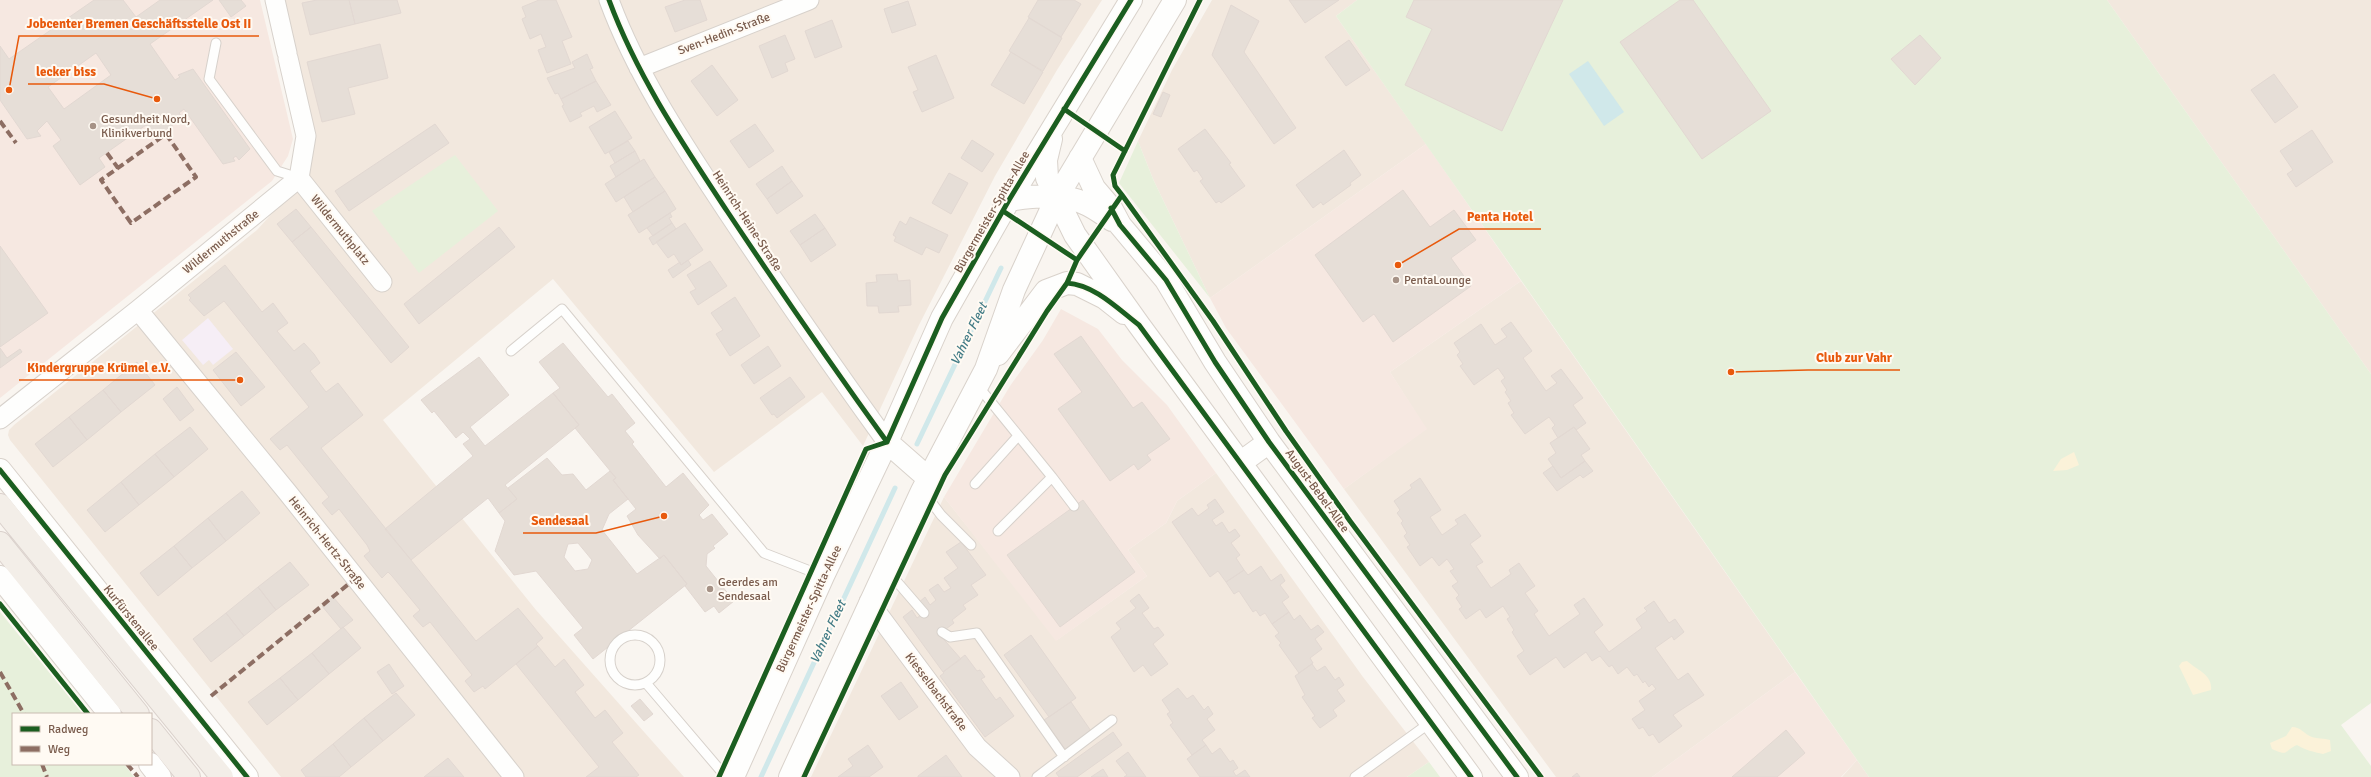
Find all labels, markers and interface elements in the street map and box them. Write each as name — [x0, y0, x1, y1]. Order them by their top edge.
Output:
street label: Sven-Hedin-Straße — [676, 9, 772, 59]
callout: Jobcenter Bremen Geschäftsstelle Ost II — [19, 11, 259, 36]
text: Jobcenter Bremen Geschäftsstelle Ost II — [27, 16, 251, 32]
callout: lecker biss — [28, 59, 104, 84]
text: lecker biss — [36, 64, 96, 80]
place label: Gesundheit Nord, Klinikverbund — [101, 112, 190, 141]
marker: Gesundheit Nord, Klinikverbund — [88, 121, 98, 131]
street label: Bürgermeister-Spitta-Allee — [951, 148, 1033, 276]
street label: Heinrich-Heine-Straße — [709, 168, 785, 274]
street label: Wildermuthplatz — [307, 192, 373, 268]
callout: Penta Hotel — [1459, 204, 1541, 229]
street label: Wildermuthstraße — [180, 207, 262, 277]
text: Penta Hotel — [1467, 209, 1533, 225]
place label: PentaLounge — [1404, 273, 1471, 288]
marker: PentaLounge — [1391, 275, 1401, 285]
water label: Vahrer Fleet — [947, 299, 992, 368]
callout: Club zur Vahr — [1808, 345, 1900, 370]
text: Club zur Vahr — [1816, 350, 1893, 366]
callout: Kindergruppe Krümel e.V. — [19, 355, 179, 380]
text: Kindergruppe Krümel e.V. — [27, 360, 171, 376]
street label: August-Bebel-Allee — [1282, 446, 1352, 536]
street label: Heinrich-Hertz-Straße — [285, 493, 369, 593]
callout: Sendesaal — [523, 508, 596, 533]
text: Sendesaal — [531, 513, 589, 529]
street label: Bürgermeister-Spitta-Allee — [773, 543, 845, 675]
place label: Geerdes am Sendesaal — [718, 575, 778, 604]
street label: Kurfürstenallee — [100, 582, 162, 654]
marker: Geerdes am Sendesaal — [705, 584, 715, 594]
water label: Vahrer Fleet — [807, 597, 850, 666]
street label: Kiesselbachstraße — [902, 650, 970, 734]
legend — [12, 713, 152, 765]
text: Radweg — [48, 722, 88, 737]
text: Weg — [48, 742, 70, 757]

